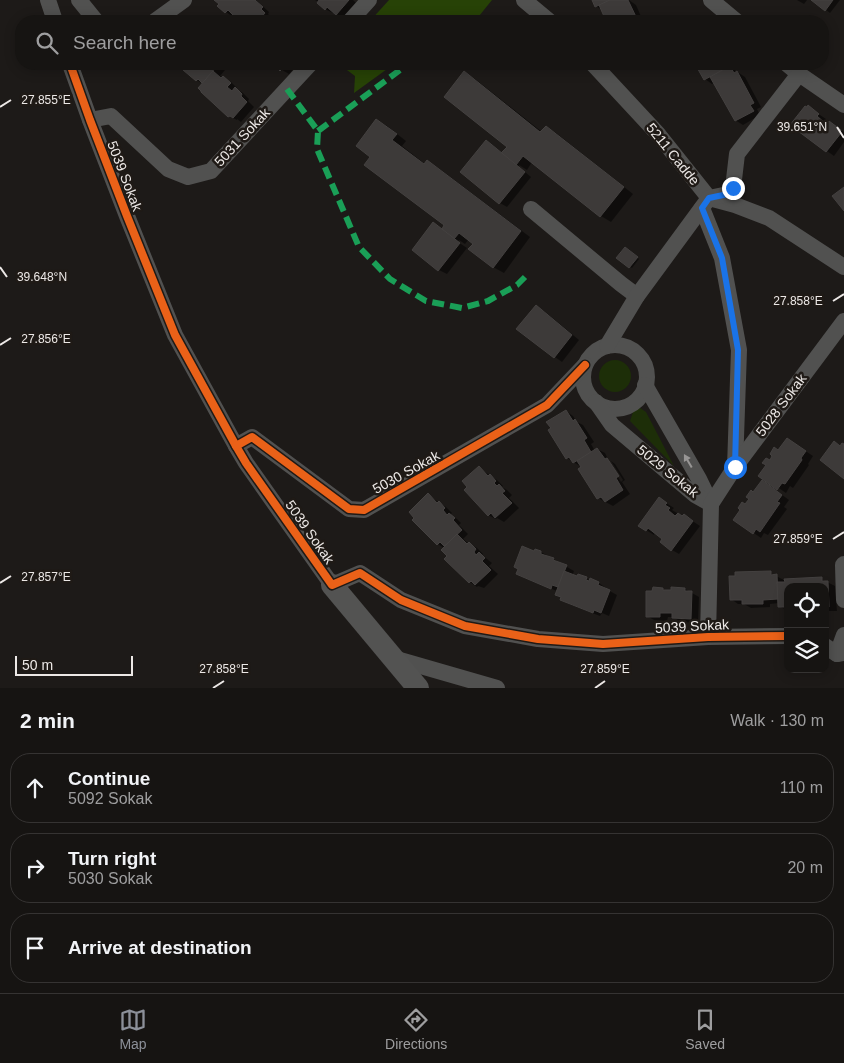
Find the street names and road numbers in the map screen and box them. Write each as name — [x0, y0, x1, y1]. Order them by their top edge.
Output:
street label: 5031 Sokak — [211, 104, 274, 169]
street label: 5211 Cadde — [643, 120, 703, 188]
street label: 5039 Sokak — [104, 139, 146, 214]
street label: 5028 Sokak — [752, 370, 810, 439]
street label: 5029 Sokak — [634, 442, 703, 501]
street label: 5030 Sokak — [370, 447, 443, 497]
street label: 5039 Sokak — [282, 497, 338, 568]
street label: 5039 Sokak — [655, 616, 730, 636]

